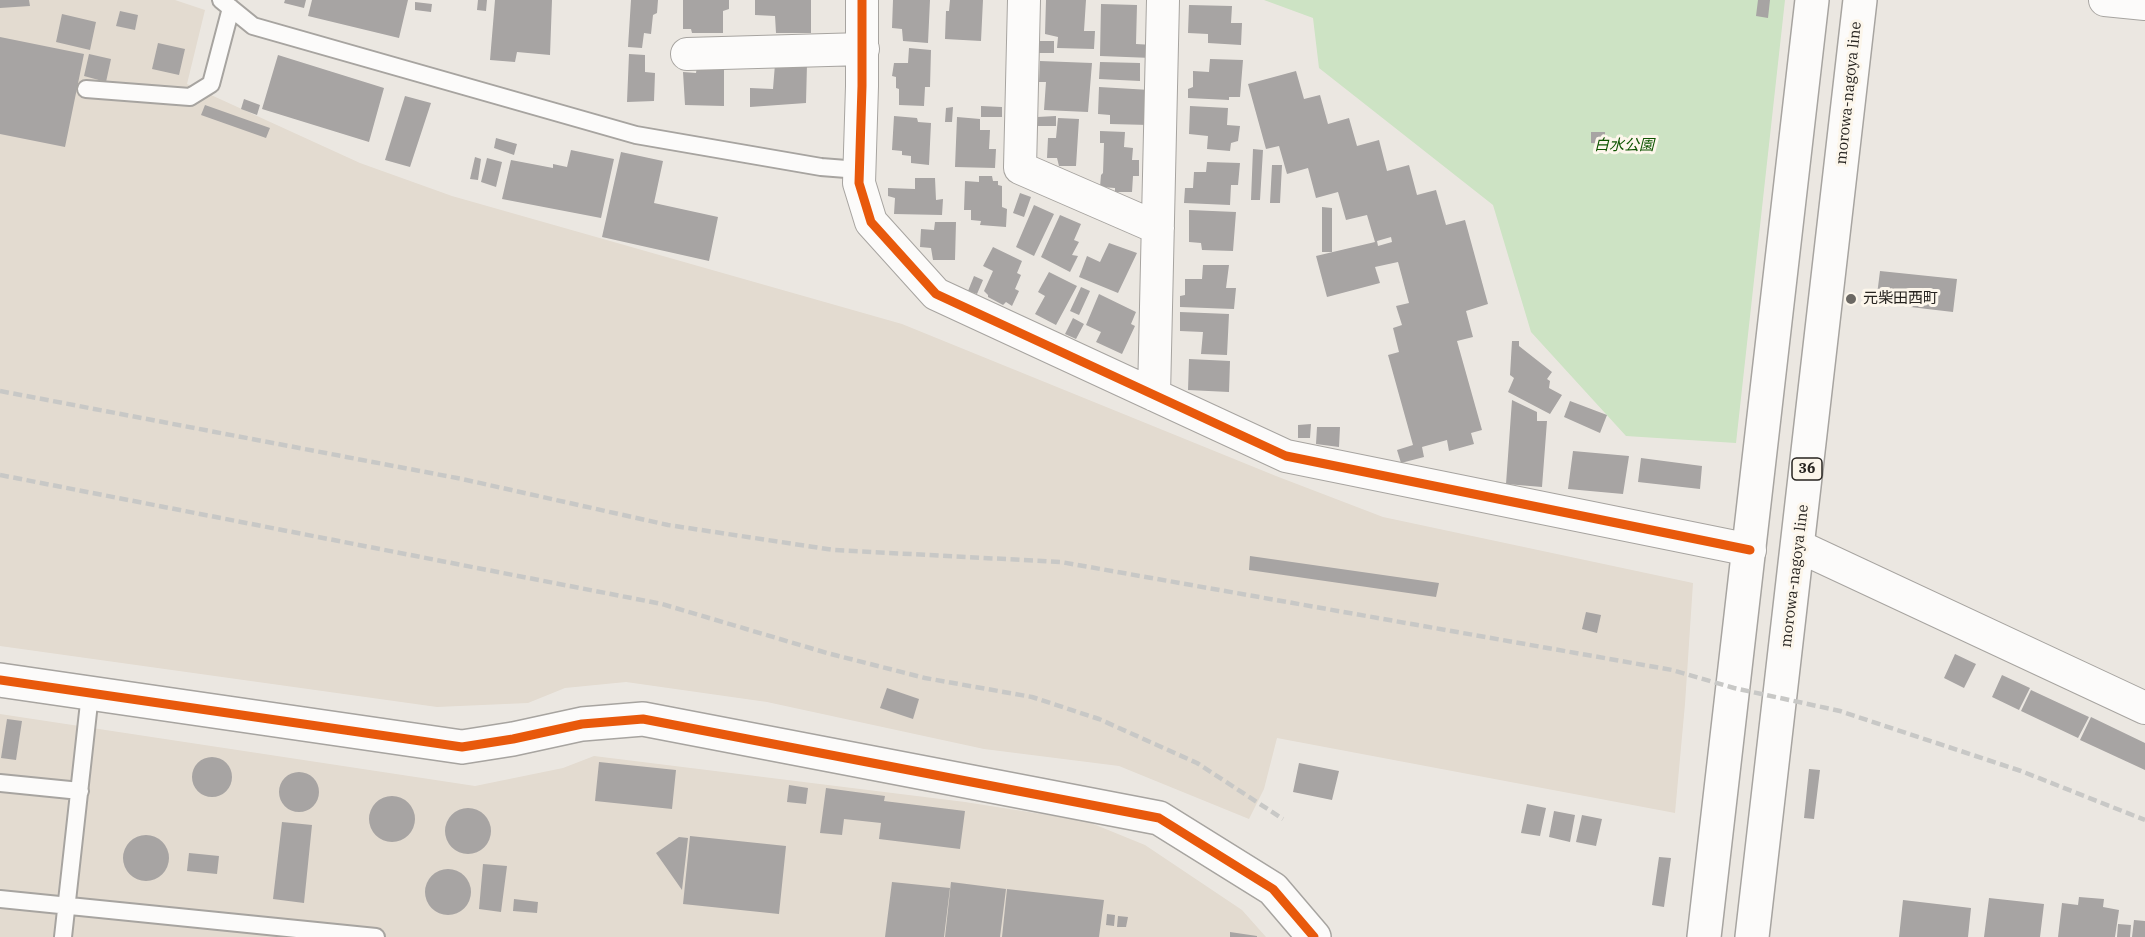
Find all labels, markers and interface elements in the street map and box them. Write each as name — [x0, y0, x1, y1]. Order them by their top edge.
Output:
street label: morowa-nagoya line — [1833, 21, 1865, 165]
park label: 白水公園 — [1594, 137, 1654, 155]
place label: 元柴田西町 — [1863, 290, 1938, 308]
marker: 元柴田西町 — [1844, 292, 1858, 306]
road number: 36 — [1792, 458, 1822, 480]
street label: morowa-nagoya line — [1777, 504, 1813, 648]

